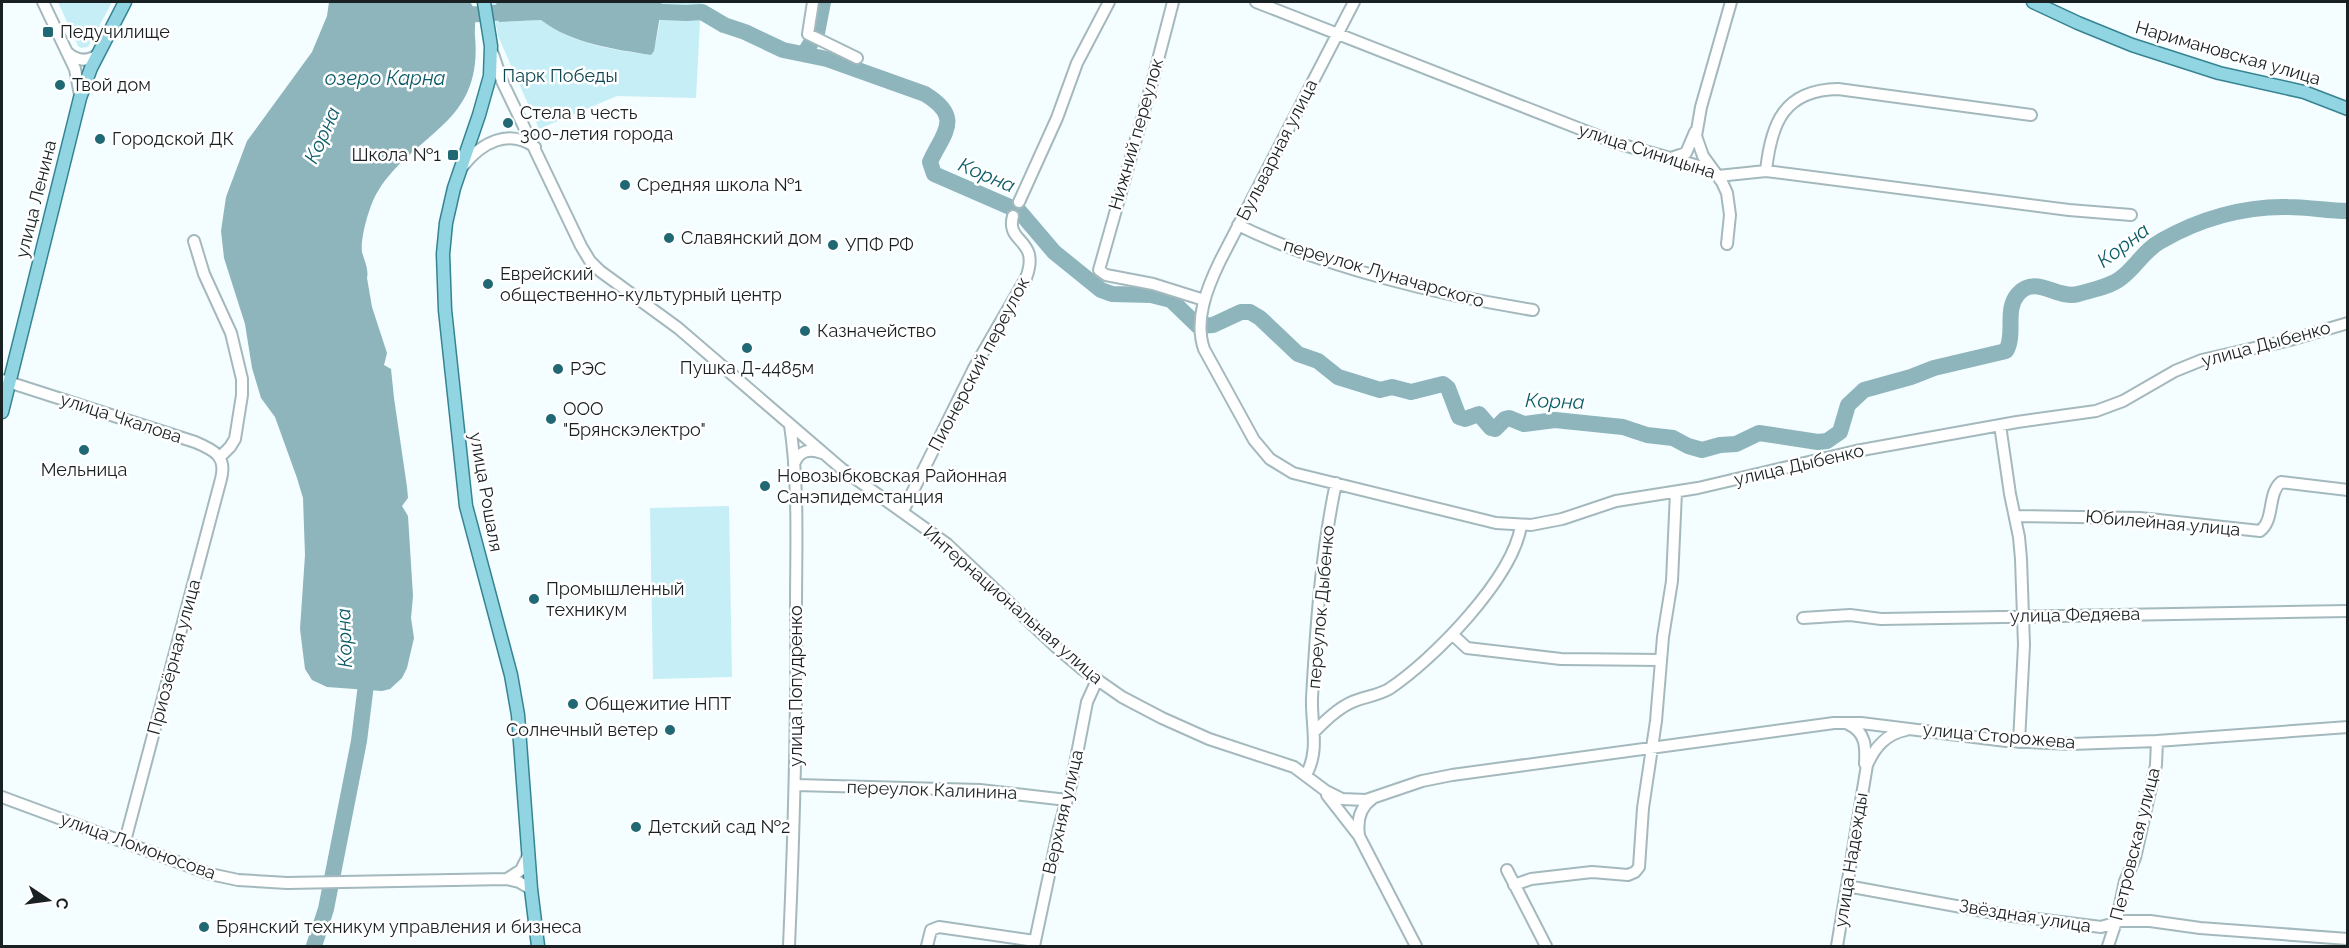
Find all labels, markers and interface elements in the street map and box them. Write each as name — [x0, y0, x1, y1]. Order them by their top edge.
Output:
street label: Наримановская улица — [2133, 16, 2323, 89]
place label: Педучилище — [60, 21, 170, 42]
marker: Педучилище — [41, 25, 55, 39]
street label: Нижний переулок — [1104, 56, 1167, 212]
park label: Парк Победы — [502, 65, 618, 86]
water label: озеро Карна — [325, 66, 446, 90]
place label: Твой дом — [72, 74, 151, 95]
street label: Бульварная улица — [1232, 76, 1321, 224]
marker: Твой дом — [53, 78, 67, 92]
place label: Стела в честь 300-летия города — [520, 102, 673, 144]
water label: Корна — [299, 103, 345, 167]
marker: Стела в честь 300-летия города — [501, 116, 515, 130]
street label: улица Синицына — [1576, 118, 1718, 183]
place label: Городской ДК — [112, 128, 234, 149]
marker: Городской ДК — [93, 132, 107, 146]
street label: улица Ленина — [11, 138, 60, 260]
place label: Школа №1 — [351, 144, 441, 165]
marker: Школа №1 — [446, 148, 460, 162]
water label: Корна — [955, 152, 1019, 198]
place label: Средняя школа №1 — [637, 174, 802, 195]
marker: Средняя школа №1 — [618, 178, 632, 192]
water label: Корна — [2092, 218, 2154, 272]
place label: Славянский дом — [681, 227, 822, 248]
marker: Славянский дом — [662, 231, 676, 245]
place label: УПФ РФ — [845, 234, 914, 255]
street label: переулок Луначарского — [1281, 234, 1487, 311]
marker: УПФ РФ — [826, 238, 840, 252]
place label: Еврейский общественно-культурный центр — [500, 263, 782, 305]
street label: Пионерский переулок — [924, 273, 1033, 454]
marker: Еврейский общественно-культурный центр — [481, 277, 495, 291]
street label: улица Дыбенко — [2199, 316, 2333, 371]
place label: Казначейство — [817, 320, 936, 341]
marker: Казначейство — [798, 324, 812, 338]
marker: Пушка Д-4485м — [740, 341, 754, 355]
place label: Пушка Д-4485м — [680, 357, 814, 378]
place label: РЭС — [570, 358, 606, 379]
marker: РЭС — [551, 362, 565, 376]
street label: улица Чкалова — [58, 388, 185, 447]
water label: Корна — [1525, 388, 1585, 414]
place label: ООО "Брянскэлектро" — [563, 398, 706, 440]
marker: ООО "Брянскэлектро" — [544, 412, 558, 426]
street label: улица Рошаля — [466, 430, 507, 553]
street label: улица Дыбенко — [1732, 439, 1866, 490]
marker: Мельница — [77, 443, 91, 457]
place label: Мельница — [41, 459, 127, 480]
place label: Новозыбковская Районная Санэпидемстанция — [777, 465, 1007, 507]
marker: Новозыбковская Районная Санэпидемстанция — [758, 479, 772, 493]
street label: Юбилейная улица — [2085, 505, 2241, 540]
street label: Интернациональная улица — [919, 521, 1107, 688]
street label: переулок Дыбенко — [1303, 524, 1338, 690]
street label: Приозёрная улица — [143, 577, 204, 737]
place label: Промышленный техникум — [546, 578, 685, 620]
marker: Промышленный техникум — [527, 592, 541, 606]
street label: улица Федяева — [2010, 603, 2140, 626]
street label: улица Попудренко — [785, 605, 806, 767]
water label: Корна — [331, 608, 357, 668]
place label: Общежитие НПТ — [585, 693, 731, 714]
marker: Общежитие НПТ — [566, 697, 580, 711]
street label: улица Сторожева — [1922, 718, 2076, 753]
place label: Солнечный ветер — [506, 719, 658, 740]
marker: Солнечный ветер — [663, 723, 677, 737]
street label: Верхняя улица — [1038, 748, 1087, 876]
street label: Петровская улица — [2105, 765, 2164, 922]
street label: переулок Калинина — [846, 776, 1018, 803]
street label: улица Надежды — [1829, 791, 1872, 929]
street label: улица Ломоносова — [58, 808, 219, 883]
place label: Детский сад №2 — [648, 816, 790, 837]
marker: Детский сад №2 — [629, 820, 643, 834]
north arrow — [18, 870, 78, 930]
street label: Звёздная улица — [1958, 895, 2093, 936]
text: С — [52, 896, 73, 911]
place label: Брянский техникум управления и бизнеса — [216, 916, 582, 937]
marker: Брянский техникум управления и бизнеса — [197, 920, 211, 934]

